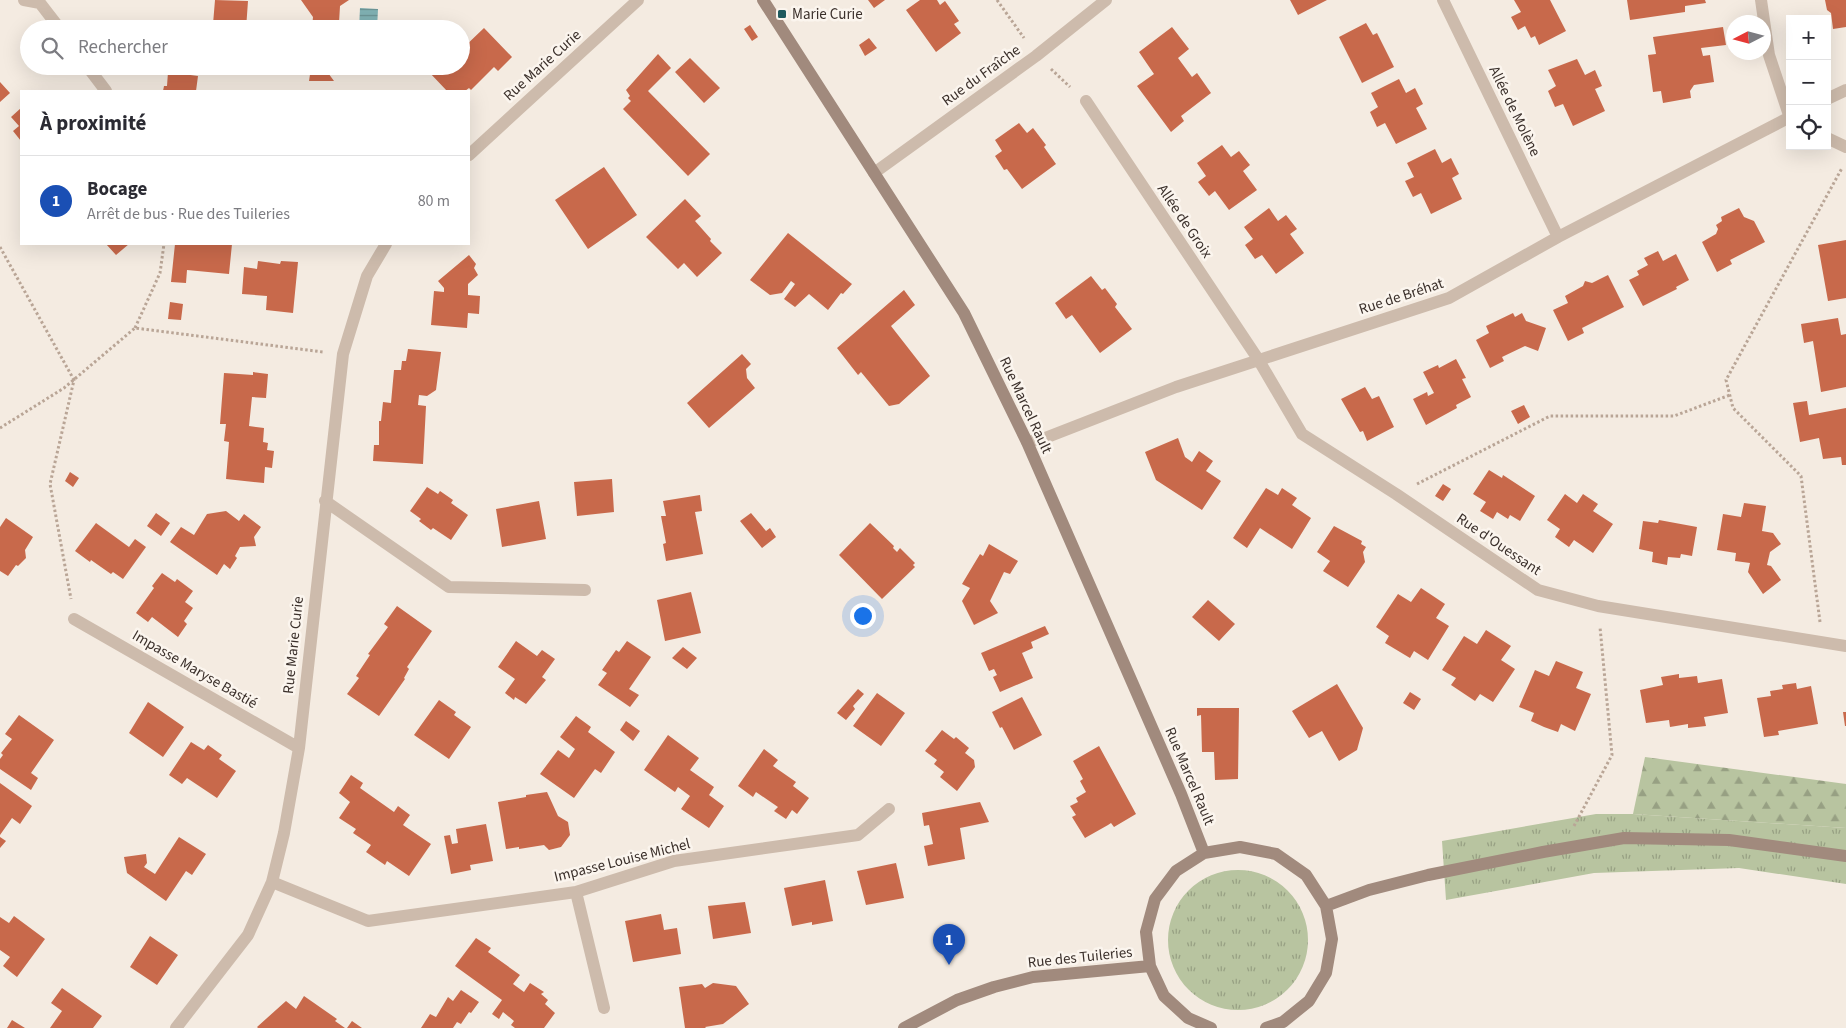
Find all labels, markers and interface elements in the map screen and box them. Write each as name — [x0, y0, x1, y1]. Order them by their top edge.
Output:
place label: Marie Curie — [792, 4, 863, 25]
marker: Marie Curie — [776, 8, 788, 20]
north arrow — [1726, 15, 1771, 60]
map controls — [1786, 15, 1831, 150]
button: + — [1786, 15, 1831, 60]
search box — [20, 20, 470, 75]
street label: Rue Marie Curie — [499, 25, 586, 106]
icon: search — [38, 34, 66, 62]
text: Rechercher — [78, 34, 168, 61]
street label: Rue du Fraîche — [938, 40, 1025, 111]
button: − — [1786, 60, 1831, 105]
street label: Allée de Molène — [1484, 62, 1546, 160]
button: locate — [1786, 105, 1831, 150]
text: À proximité — [40, 108, 146, 138]
text: Bocage — [87, 176, 147, 203]
street label: Allée de Groix — [1152, 180, 1217, 263]
text: 1 — [52, 190, 60, 212]
text: 80 m — [418, 190, 450, 212]
text: Arrêt de bus · Rue des Tuileries — [87, 203, 290, 225]
street label: Rue de Bréhat — [1356, 273, 1446, 320]
street label: Rue Marcel Rault — [994, 353, 1057, 457]
street label: Rue d'Ouessant — [1452, 508, 1545, 581]
street label: Rue Marie Curie — [278, 595, 309, 695]
your location — [850, 603, 876, 629]
street label: Impasse Maryse Bastié — [128, 625, 261, 714]
street label: Rue Marcel Rault — [1159, 724, 1220, 828]
street label: Impasse Louise Michel — [552, 833, 693, 888]
pin: 1 — [933, 924, 965, 965]
street label: Rue des Tuileries — [1027, 942, 1134, 973]

